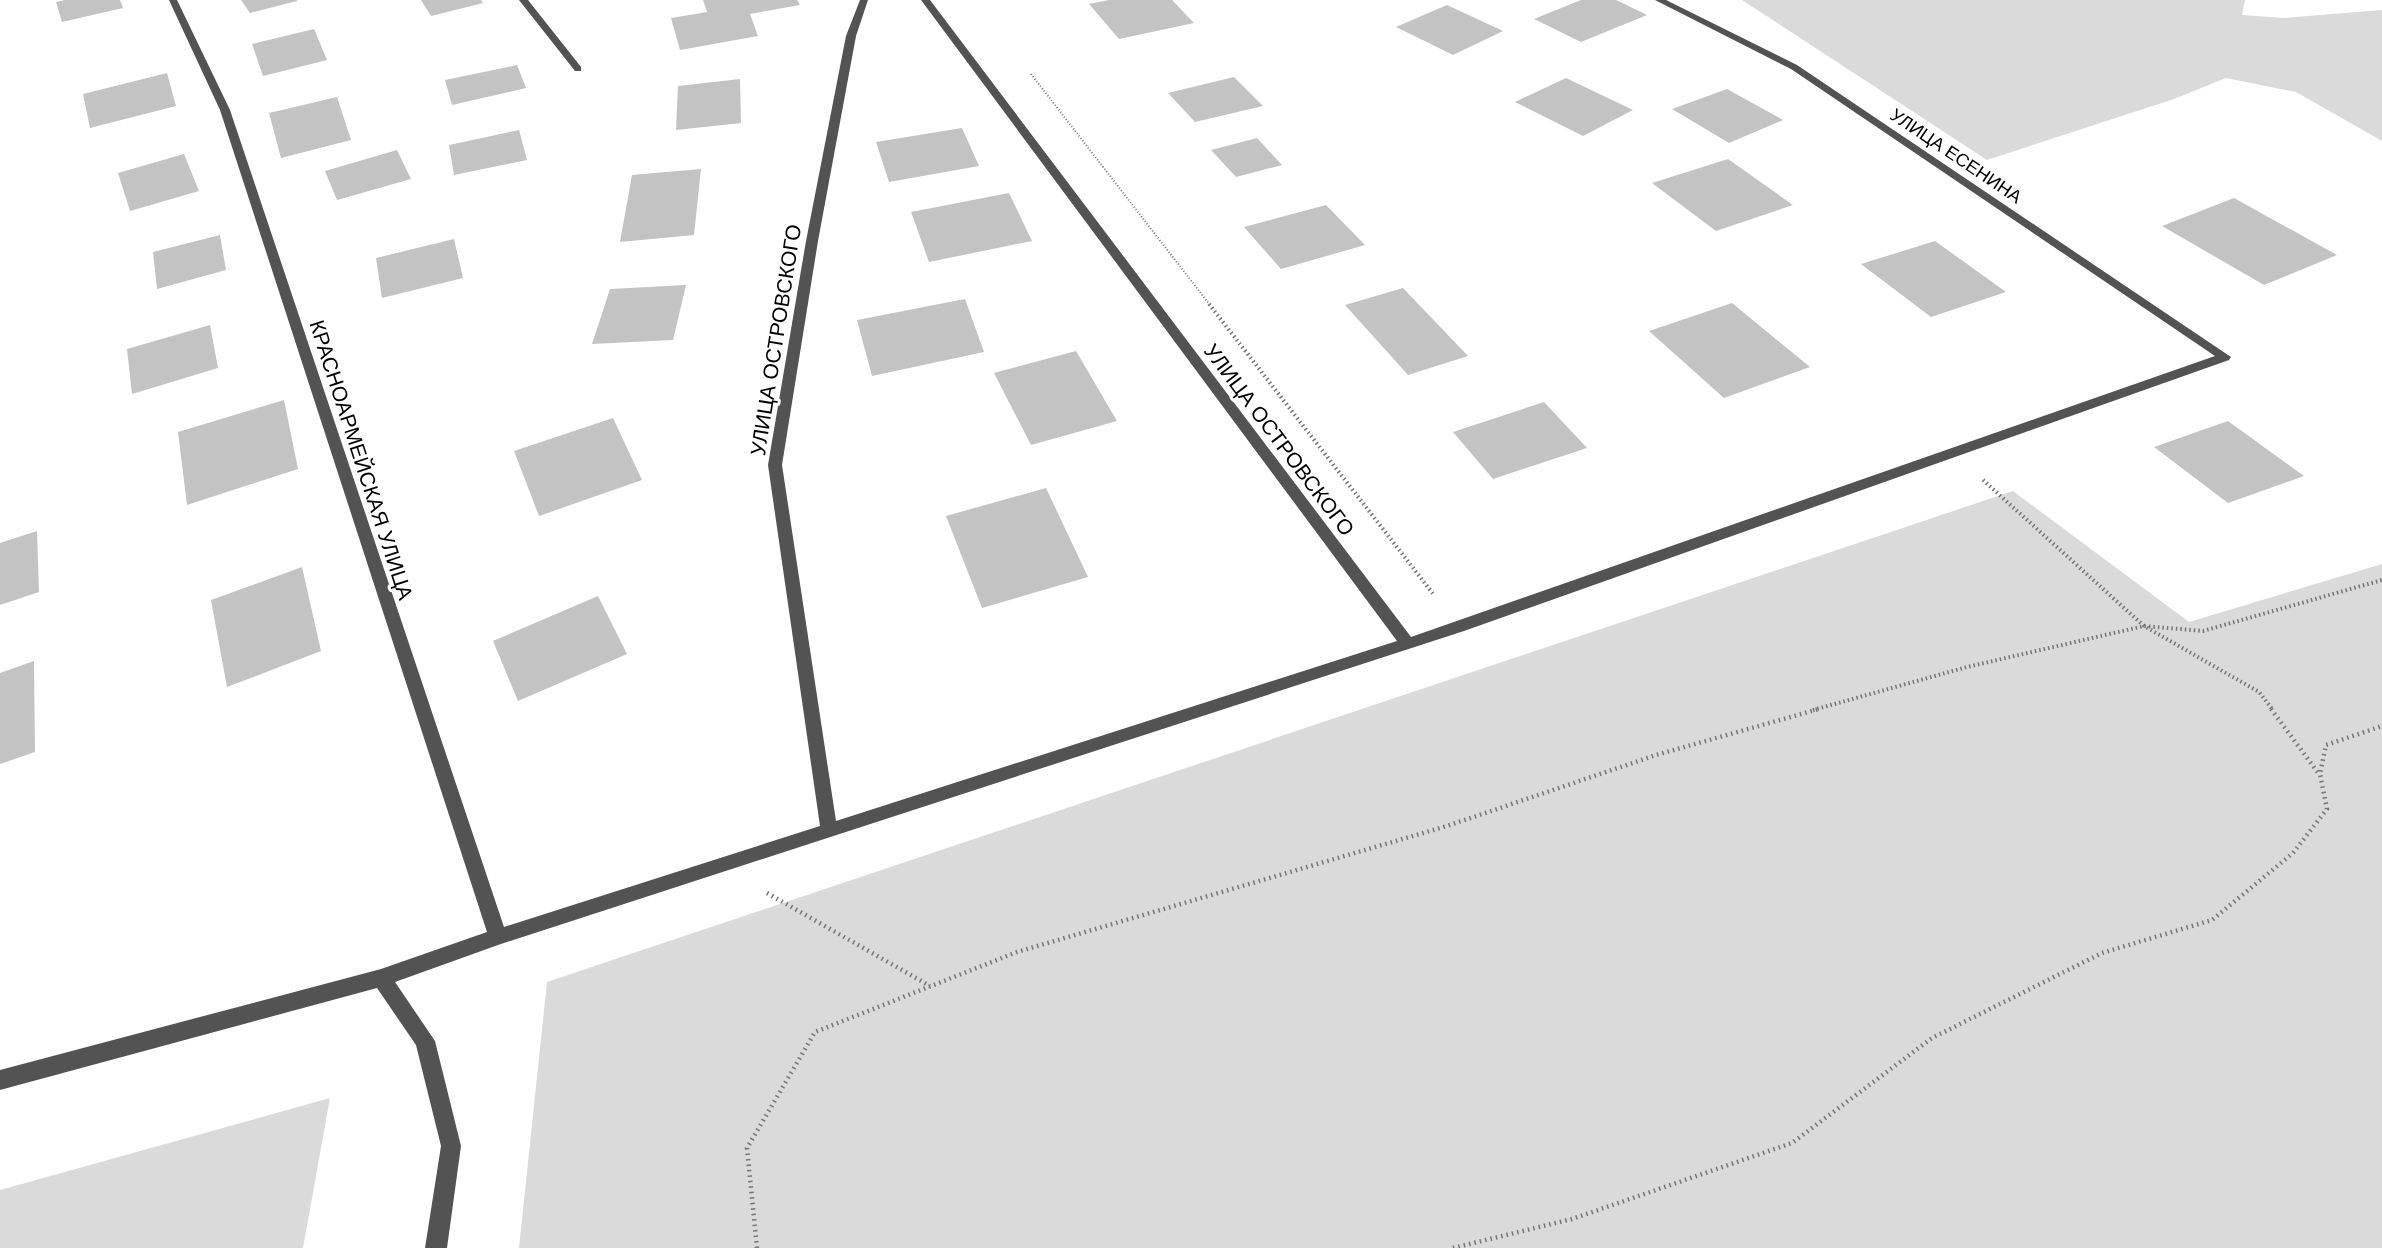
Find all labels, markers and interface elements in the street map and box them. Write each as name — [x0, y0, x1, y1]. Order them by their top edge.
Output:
street label: УЛИЦА ЕСЕНИНА — [1887, 105, 2025, 207]
street label: УЛИЦА ОСТРОВСКОГО — [746, 223, 805, 457]
street label: КРАСНОАРМЕЙСКАЯ УЛИЦА — [305, 317, 418, 602]
street label: УЛИЦА ОСТРОВСКОГО — [1200, 339, 1359, 540]

